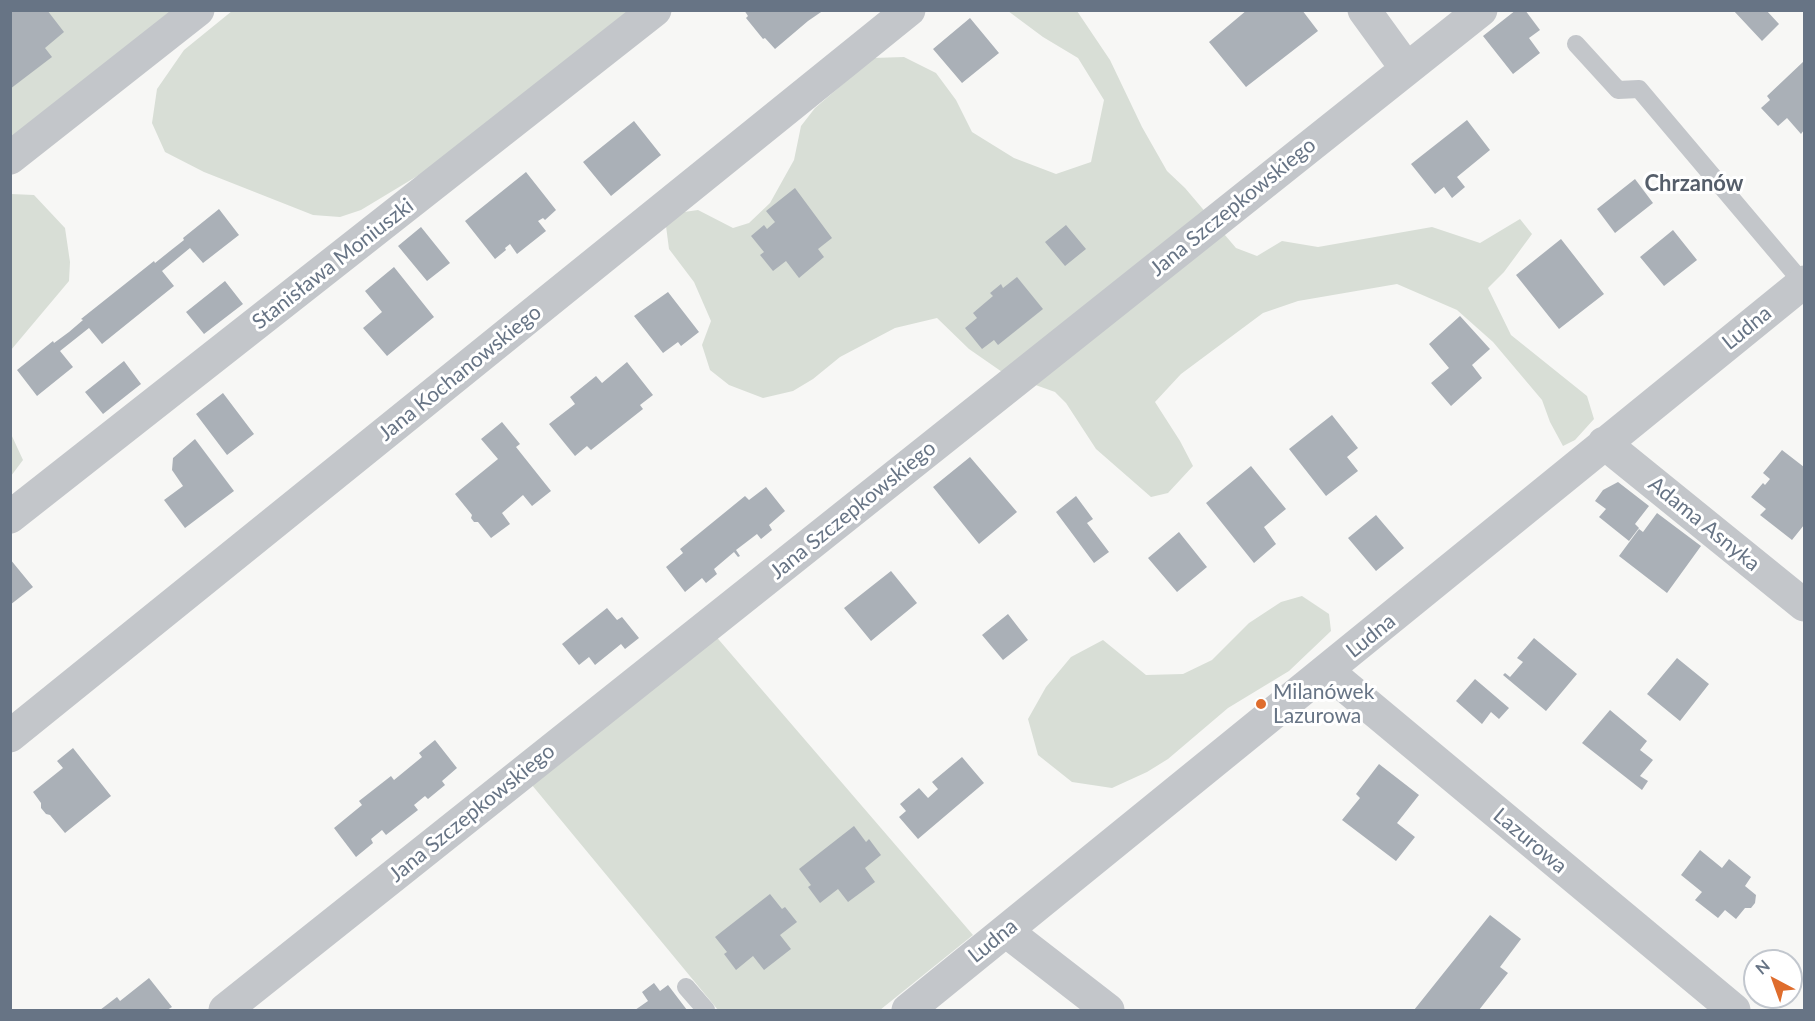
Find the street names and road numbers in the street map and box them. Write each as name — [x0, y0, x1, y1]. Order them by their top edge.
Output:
street label: Jana Szczepkowskiego — [1145, 132, 1321, 282]
street label: Stanisława Moniuszki — [247, 193, 419, 335]
street label: Jana Kochanowskiego — [374, 300, 546, 446]
street label: Ludna — [1717, 301, 1777, 355]
street label: Jana Szczepkowskiego — [765, 435, 941, 585]
street label: Adama Asnyka — [1643, 471, 1765, 577]
street label: Ludna — [1341, 609, 1401, 663]
street label: Jana Szczepkowskiego — [384, 738, 560, 888]
street label: Lazurowa — [1488, 803, 1572, 879]
street label: Ludna — [963, 914, 1023, 968]

